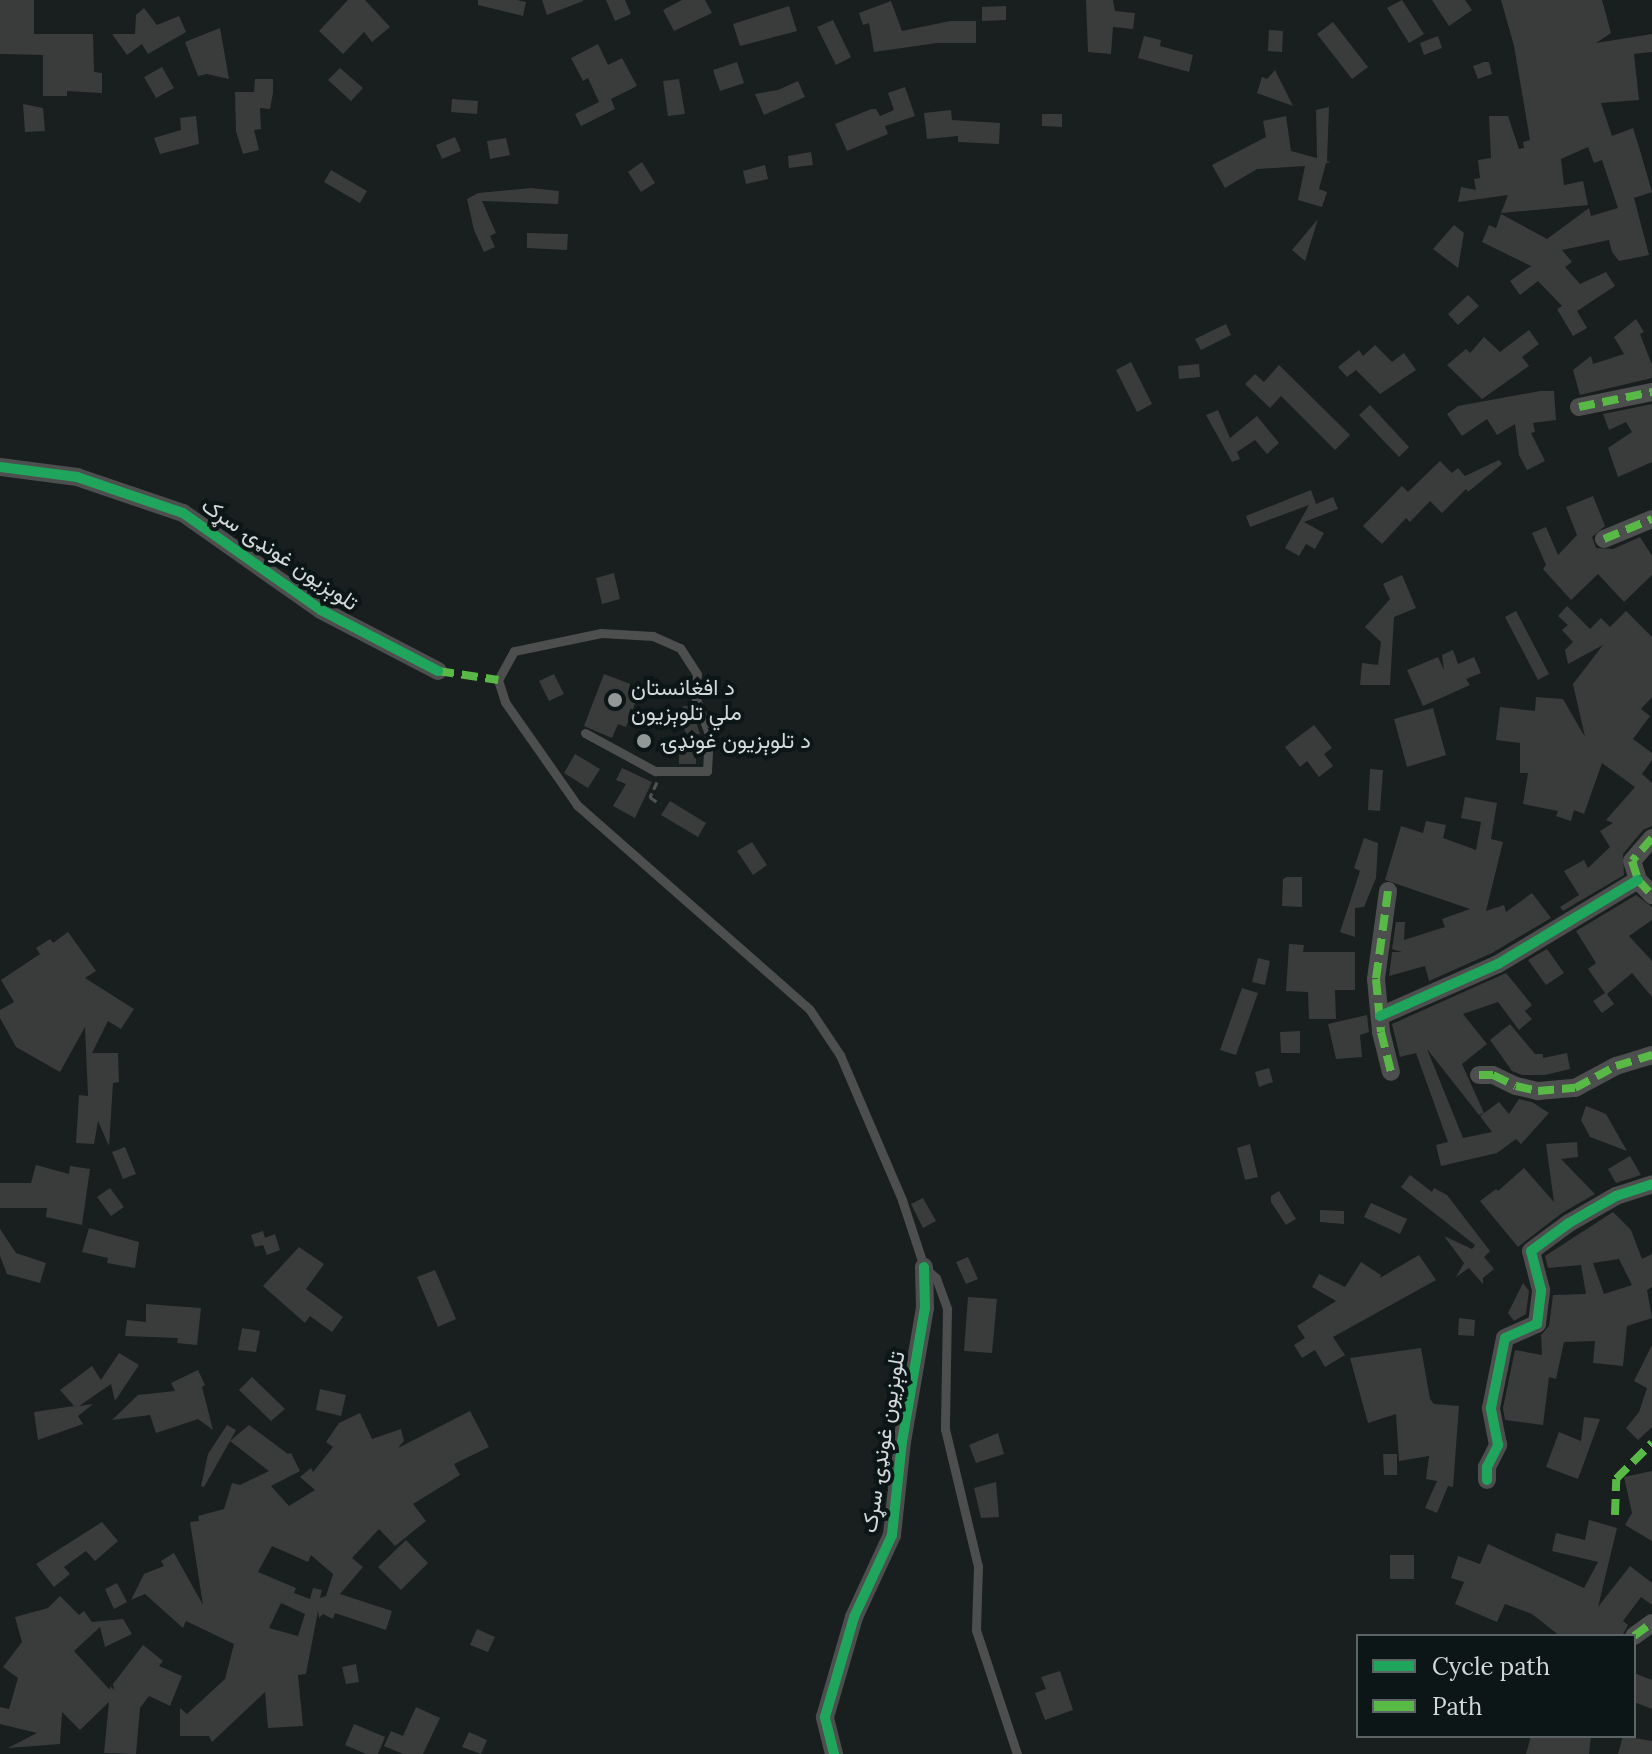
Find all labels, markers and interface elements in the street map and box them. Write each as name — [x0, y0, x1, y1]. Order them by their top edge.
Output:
street label: تلوېزيون غونډۍ سړک — [197, 492, 363, 616]
place label: د افغانستان ملي تلوېزیون — [631, 674, 742, 726]
marker: د افغانستان ملي تلوېزیون — [606, 691, 624, 709]
place label: د تلوېزیون غونډۍ — [660, 728, 811, 754]
marker: د تلوېزیون غونډۍ — [635, 732, 653, 750]
street label: تلوېزيون غونډۍ سړک — [856, 1349, 910, 1535]
legend — [1356, 1634, 1636, 1738]
text: Cycle path — [1432, 1651, 1550, 1682]
text: Path — [1432, 1691, 1482, 1722]

